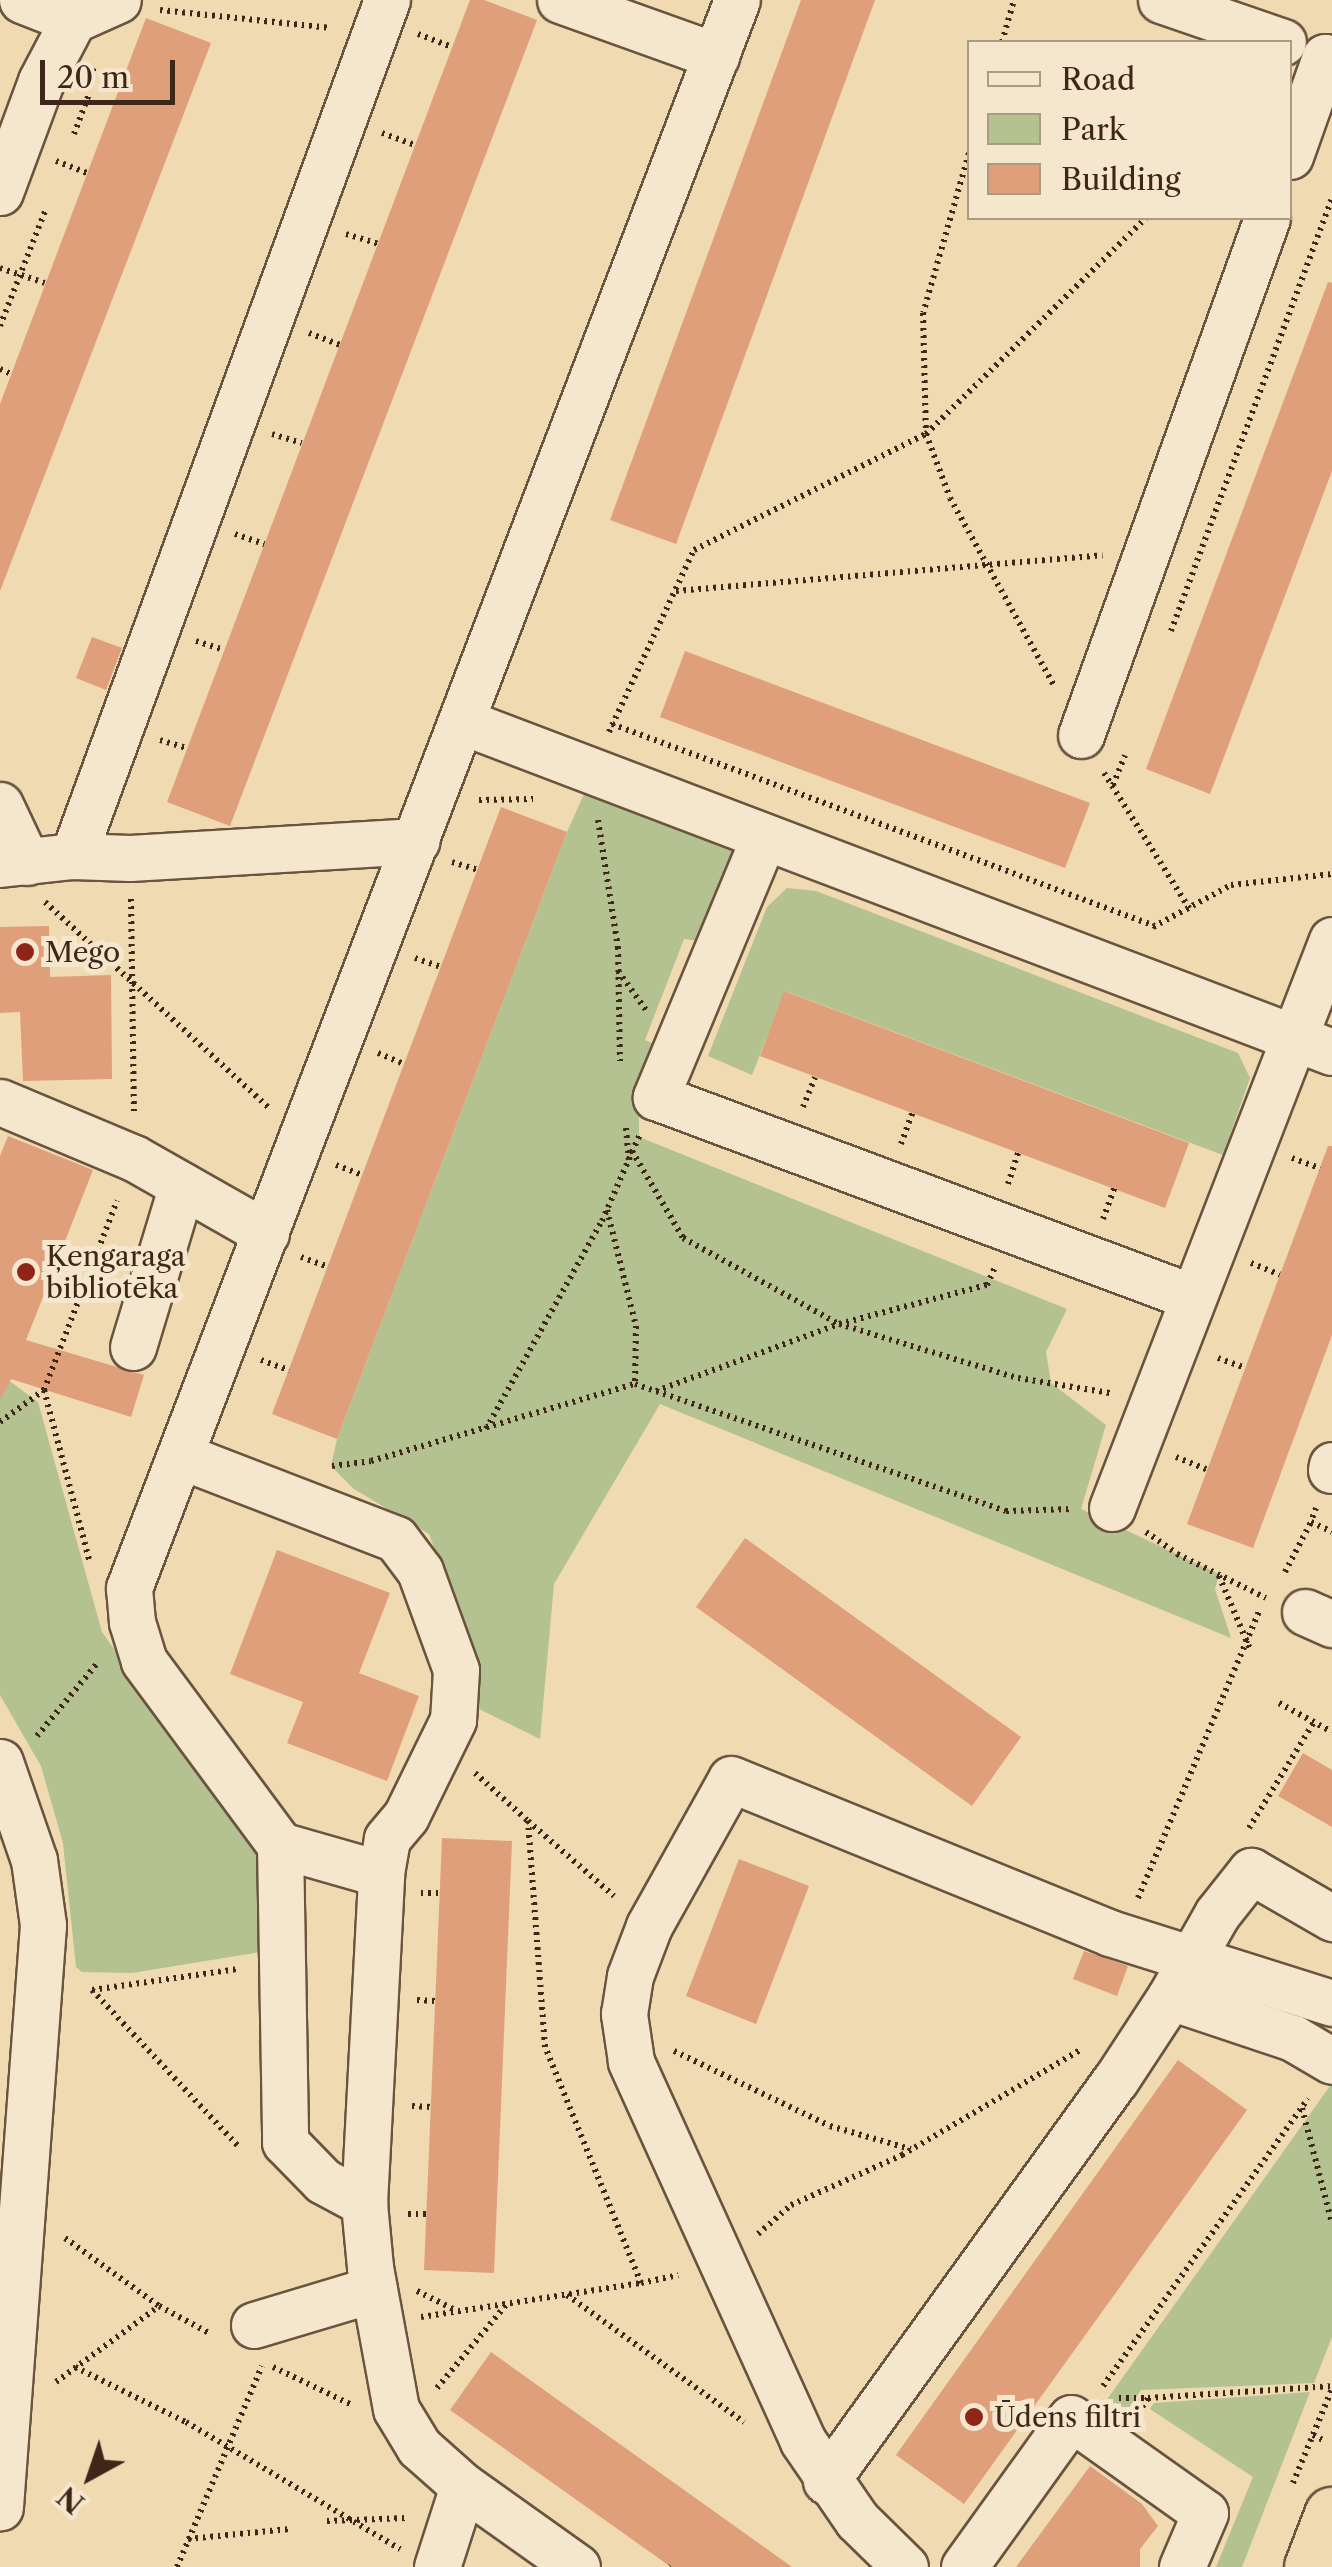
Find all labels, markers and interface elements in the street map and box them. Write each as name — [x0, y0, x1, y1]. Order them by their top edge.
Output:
scale bar — [45, 40, 180, 102]
legend — [967, 40, 1292, 220]
text: 20 m — [57, 59, 129, 96]
text: Road — [1061, 61, 1135, 98]
text: Park — [1061, 111, 1126, 148]
text: Building — [1061, 161, 1181, 198]
place label: Mego — [45, 935, 120, 969]
marker: Mego — [14, 941, 36, 963]
place label: Ķengaraga bibliotēka — [46, 1239, 186, 1305]
marker: Ķengaraga bibliotēka — [15, 1261, 37, 1283]
place label: Ūdens filtri — [994, 2400, 1141, 2434]
marker: Ūdens filtri — [963, 2406, 985, 2428]
north arrow — [40, 2427, 140, 2527]
text: N — [50, 2479, 91, 2521]

